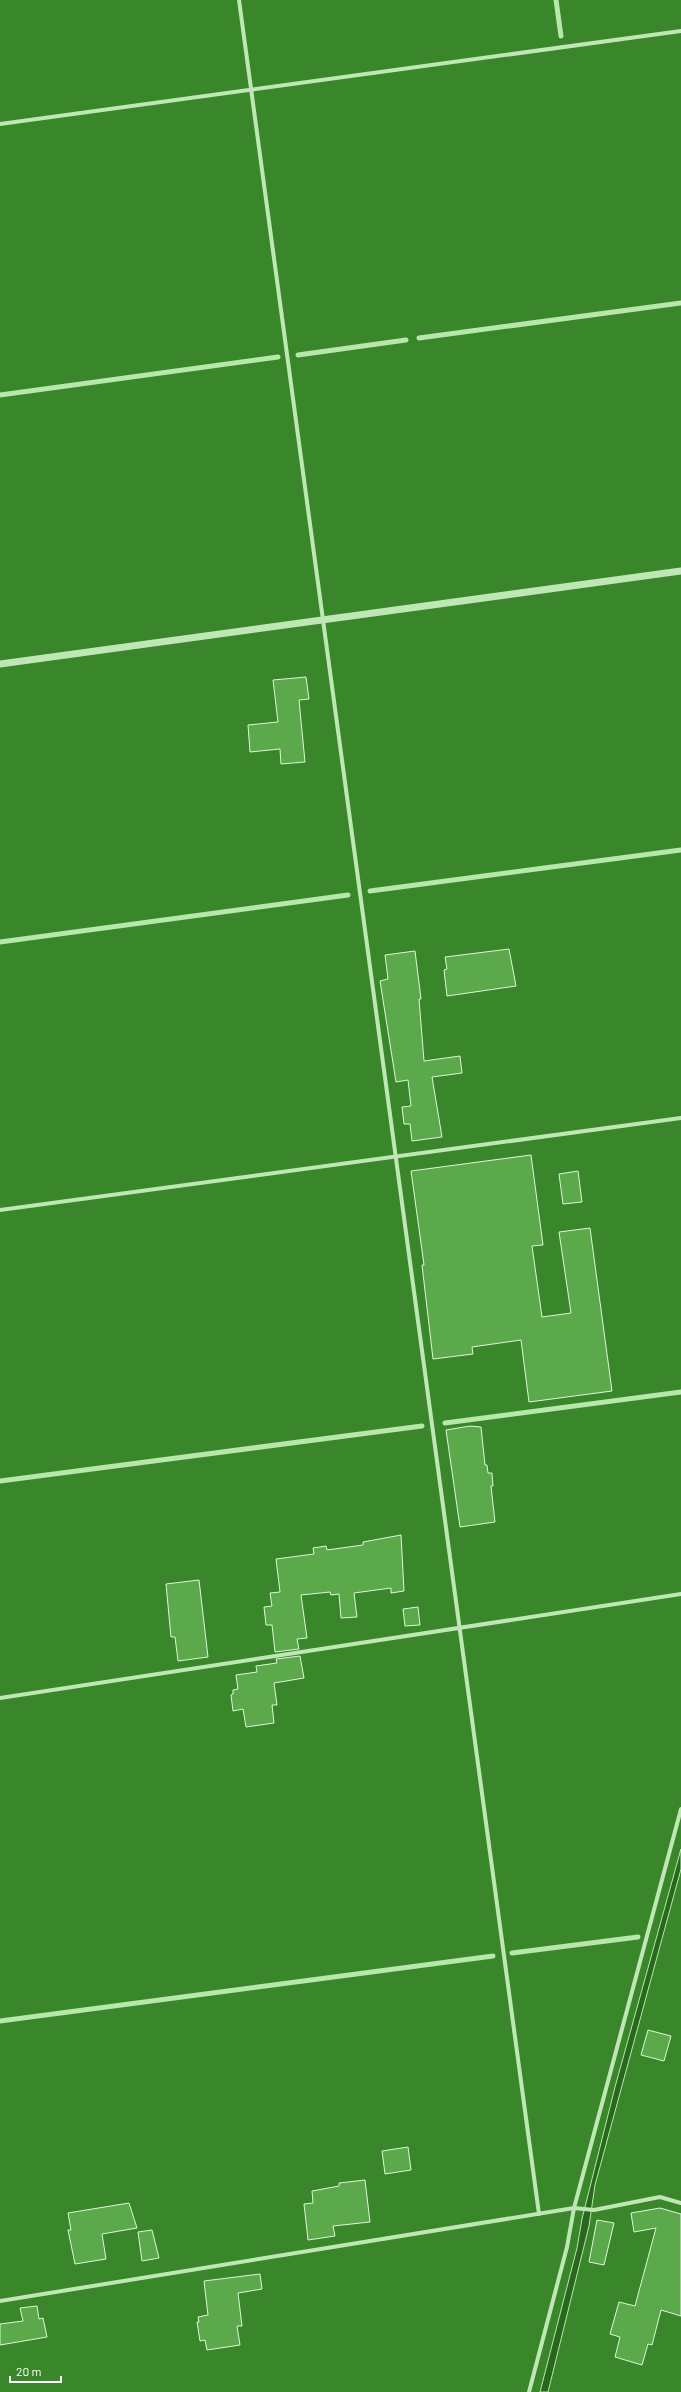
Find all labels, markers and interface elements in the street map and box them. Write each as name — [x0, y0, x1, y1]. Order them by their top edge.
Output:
scale bar — [10, 2358, 61, 2384]
text: 20 m — [16, 2364, 42, 2378]

